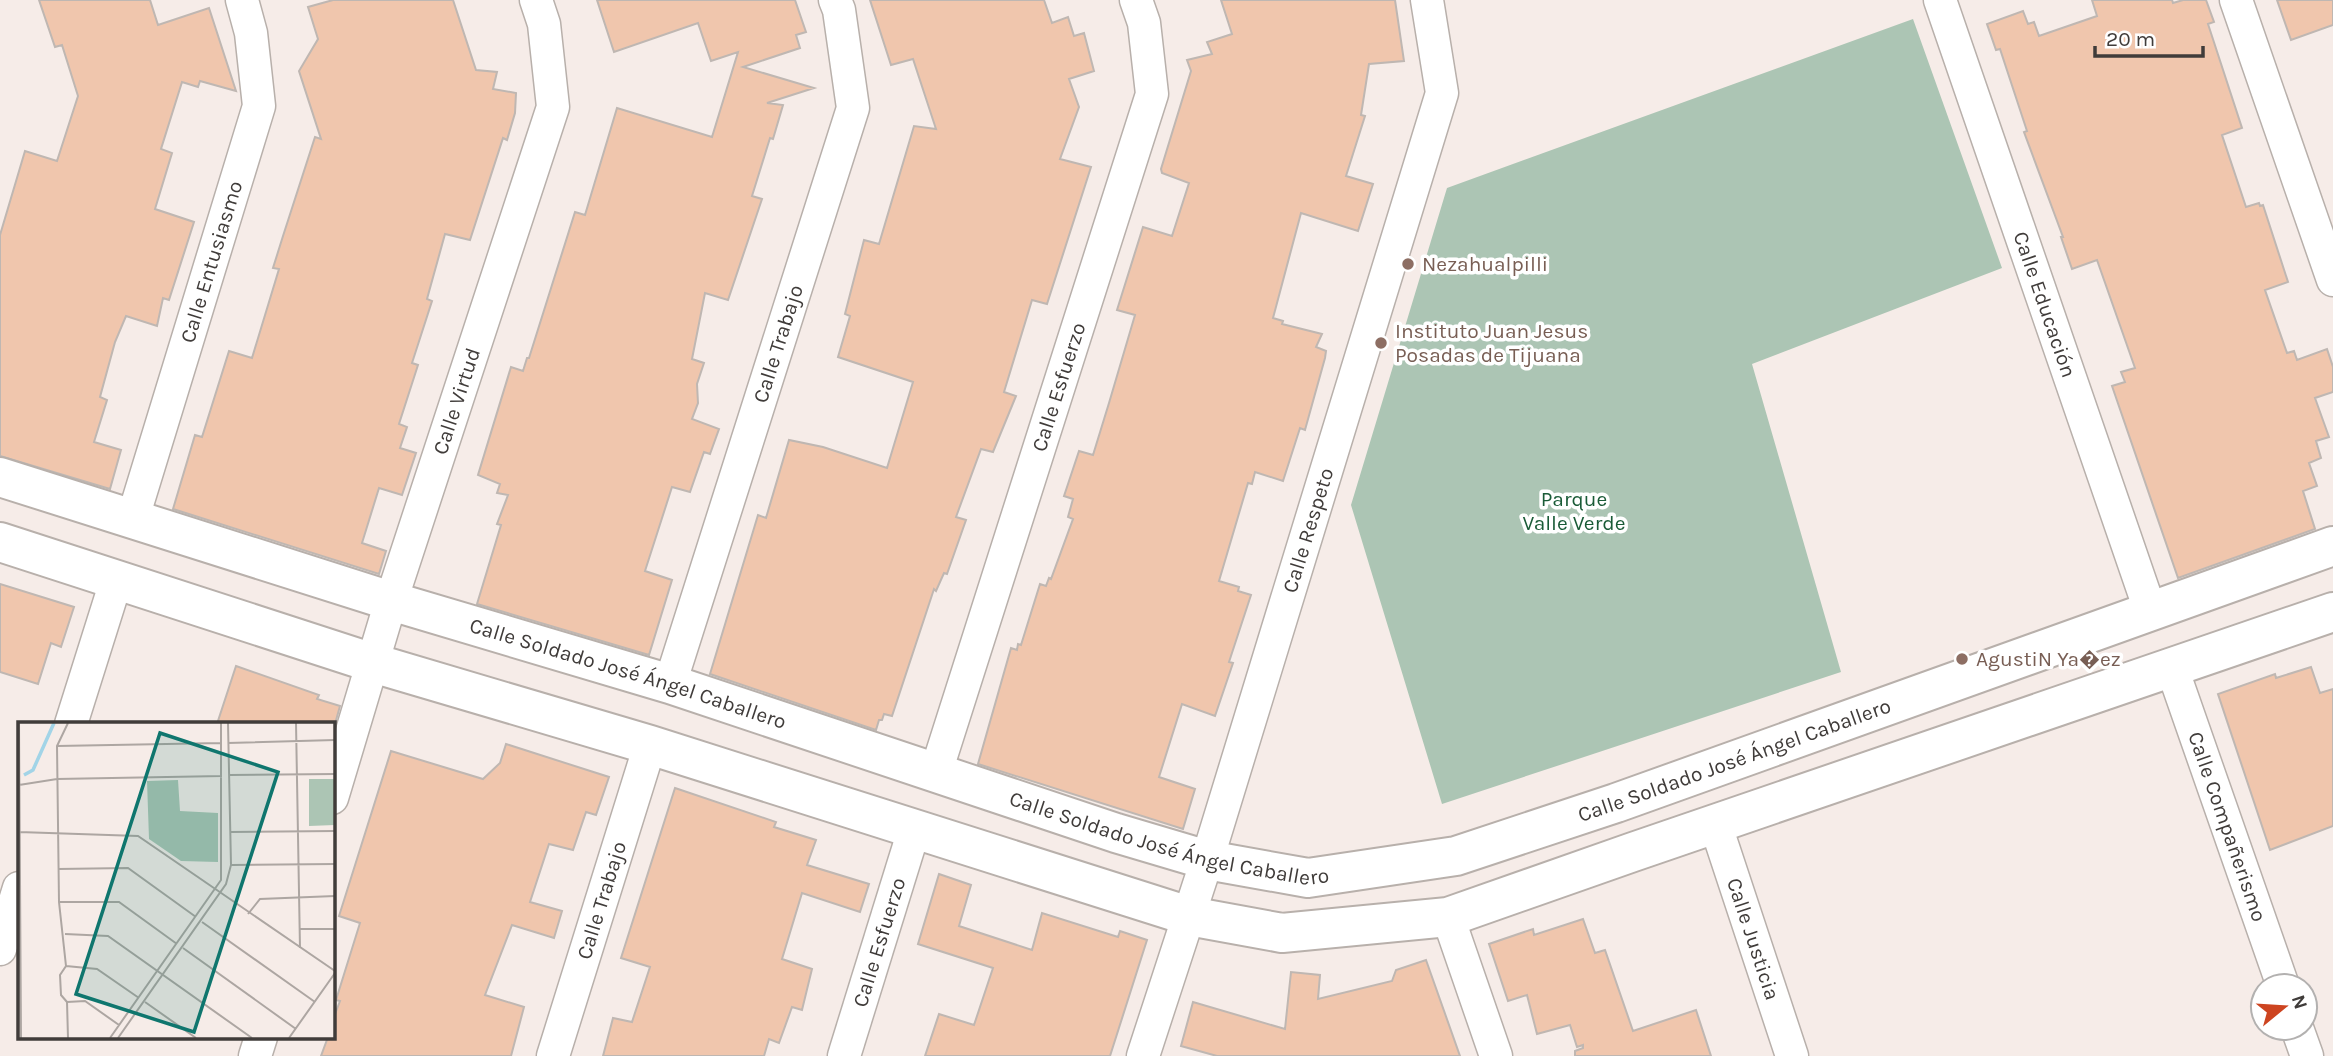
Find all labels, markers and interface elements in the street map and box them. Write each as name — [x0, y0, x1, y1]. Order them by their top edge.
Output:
scale bar — [2095, 14, 2204, 58]
text: 20 m — [2106, 27, 2155, 51]
street label: Calle Entusiasmo — [175, 178, 247, 346]
street label: Calle Educación — [2009, 228, 2081, 381]
place label: Nezahualpilli — [1422, 252, 1548, 276]
marker: Nezahualpilli — [1400, 256, 1416, 272]
street label: Calle Trabajo — [748, 282, 808, 406]
place label: Instituto Juan Jesus Posadas de Tijuana — [1395, 319, 1588, 367]
street label: Calle Esfuerzo — [1027, 320, 1090, 455]
marker: Instituto Juan Jesus Posadas de Tijuana — [1373, 335, 1389, 351]
street label: Calle Virtud — [428, 345, 485, 457]
street label: Calle Respeto — [1278, 465, 1338, 596]
park label: Parque Valle Verde — [1523, 487, 1625, 535]
street label: Calle Soldado José Ángel Caballero — [467, 613, 789, 734]
place label: AgustiN Ya�ez — [1976, 647, 2121, 671]
marker: AgustiN Ya�ez — [1954, 651, 1970, 667]
street label: Calle Soldado José Ángel Caballero — [1575, 694, 1894, 827]
inset map — [18, 722, 334, 1038]
street label: Calle Compañerismo — [2183, 729, 2272, 925]
street label: Calle Soldado José Ángel Caballero — [1006, 786, 1331, 890]
street label: Calle Trabajo — [572, 838, 631, 962]
street label: Calle Esfuerzo — [848, 875, 911, 1010]
street label: Calle Justicia — [1722, 875, 1785, 1003]
north arrow — [2249, 972, 2319, 1042]
text: N — [2287, 992, 2312, 1012]

